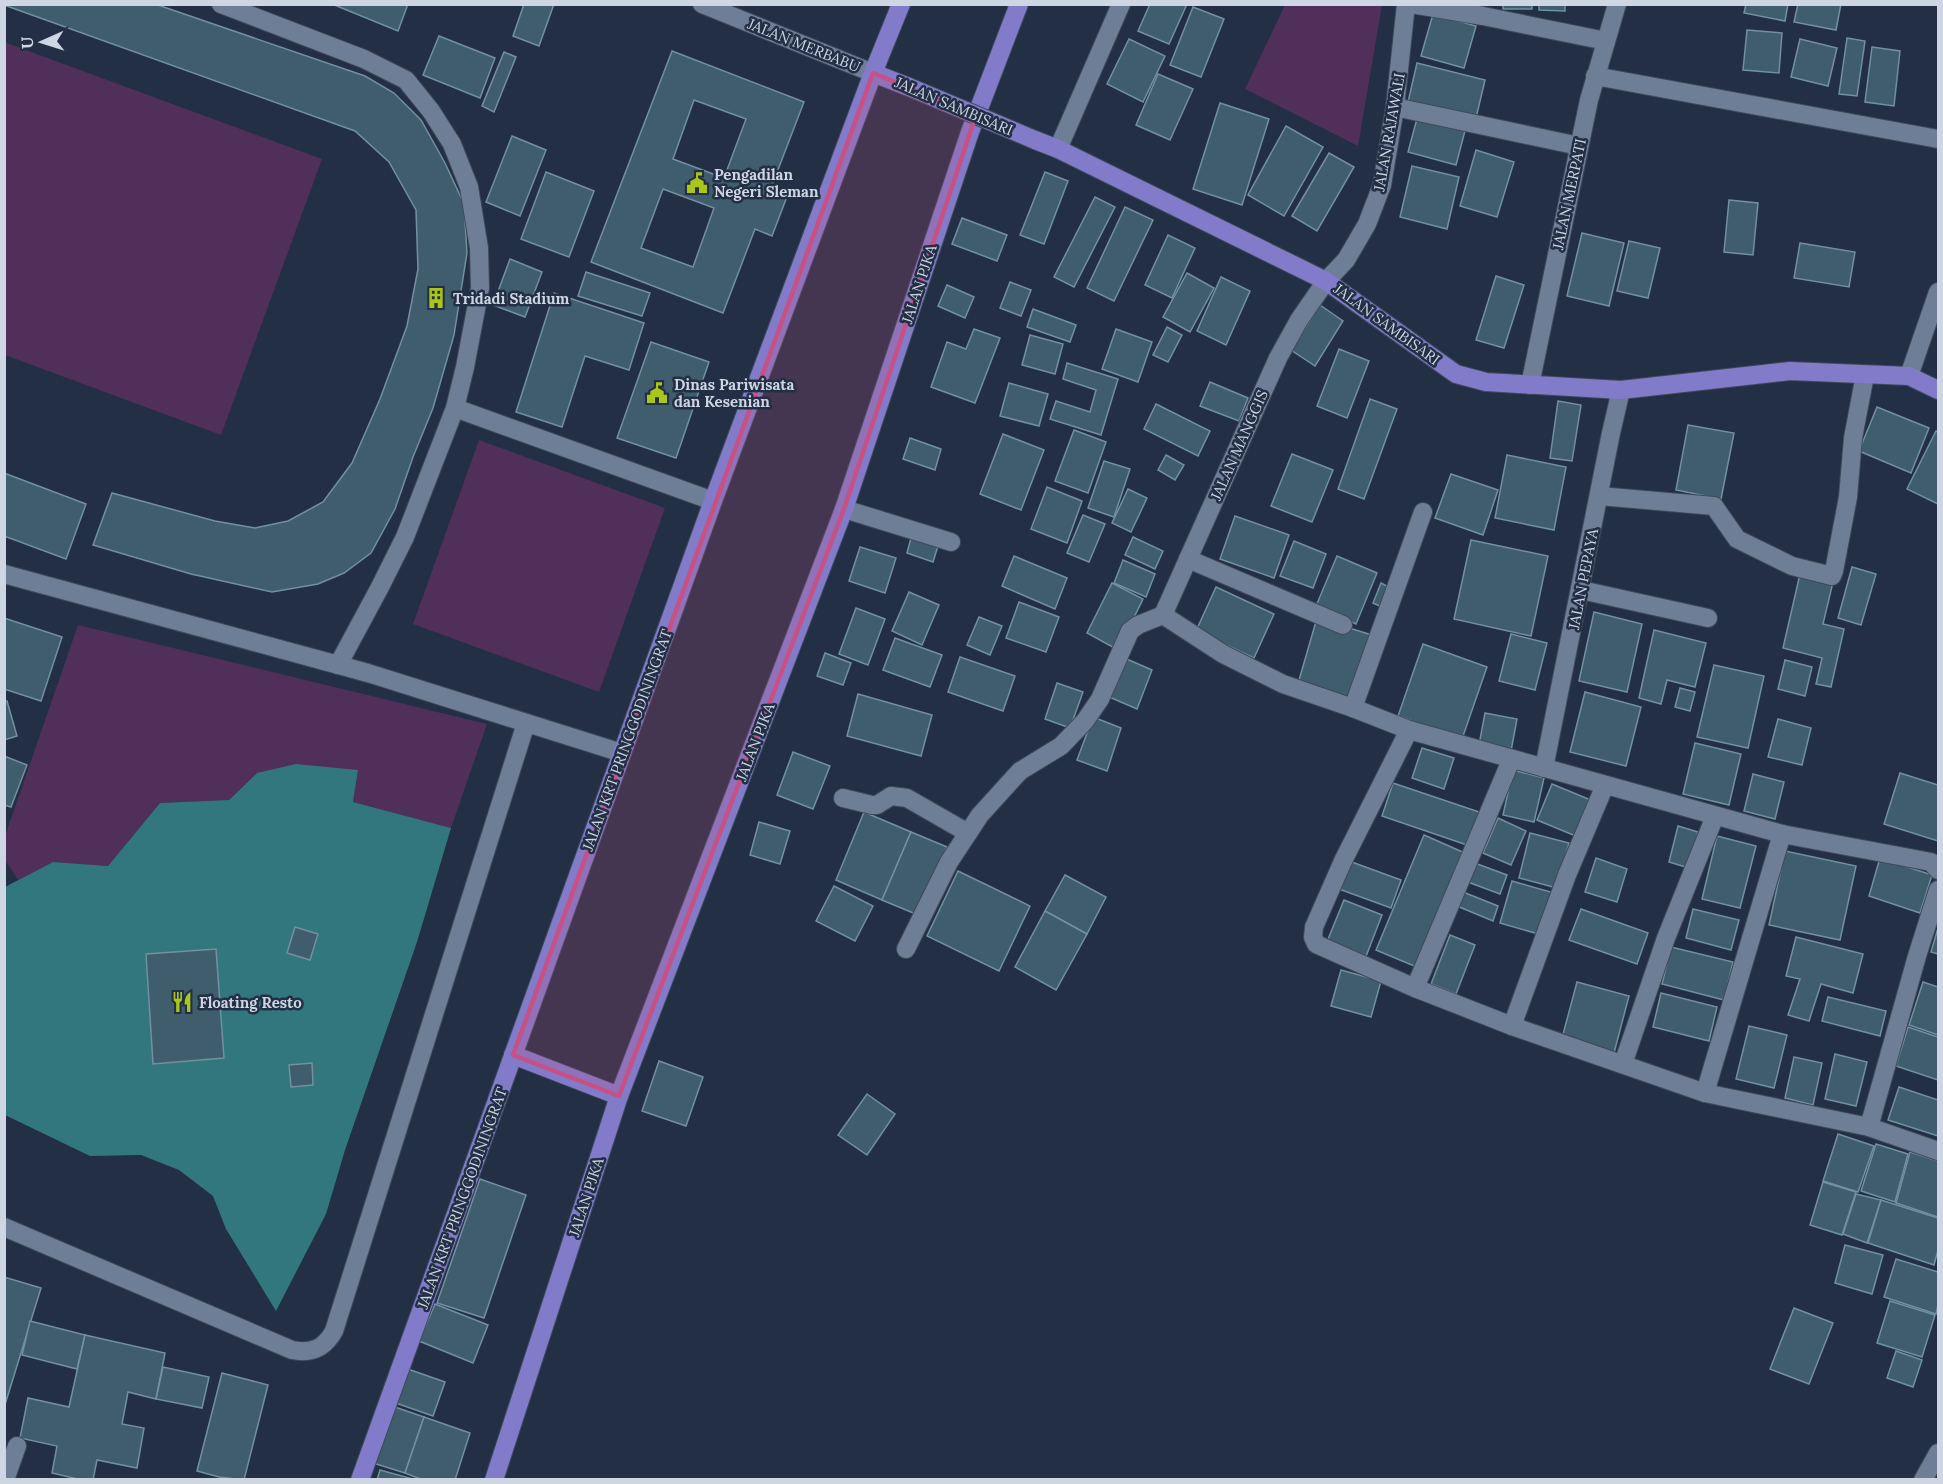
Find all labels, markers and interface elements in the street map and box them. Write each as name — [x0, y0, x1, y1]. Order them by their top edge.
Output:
north arrow — [12, 12, 72, 72]
street label: JALAN MERBABU — [744, 13, 863, 76]
text: U — [17, 36, 37, 49]
street label: JALAN RAJAWALI — [1369, 71, 1409, 194]
street label: JALAN SAMBISARI — [891, 72, 1016, 139]
street label: JALAN MERPATI — [1548, 137, 1590, 252]
place label: Pengadilan Negeri Sleman — [714, 165, 819, 201]
public building icon: Pengadilan Negeri Sleman — [685, 171, 709, 195]
street label: JALAN PJKA — [897, 242, 941, 327]
street label: JALAN SAMBISARI — [1329, 279, 1444, 369]
building icon: Tridadi Stadium — [424, 286, 448, 310]
place label: Tridadi Stadium — [453, 289, 569, 308]
place label: Dinas Pariwisata dan Kesenian — [674, 375, 795, 411]
public building icon: Dinas Pariwisata dan Kesenian — [645, 381, 669, 405]
street label: JALAN MANGGIS — [1206, 387, 1272, 504]
street label: JALAN PEPAYA — [1564, 526, 1602, 632]
street label: JALAN KRT PRINGGODININGRAT — [578, 626, 676, 854]
street label: JALAN PJKA — [731, 700, 779, 785]
restaurant icon: Floating Resto — [170, 990, 194, 1014]
place label: Floating Resto — [199, 993, 302, 1012]
street label: JALAN KRT PRINGGODININGRAT — [413, 1084, 511, 1312]
street label: JALAN PJKA — [564, 1155, 608, 1240]

